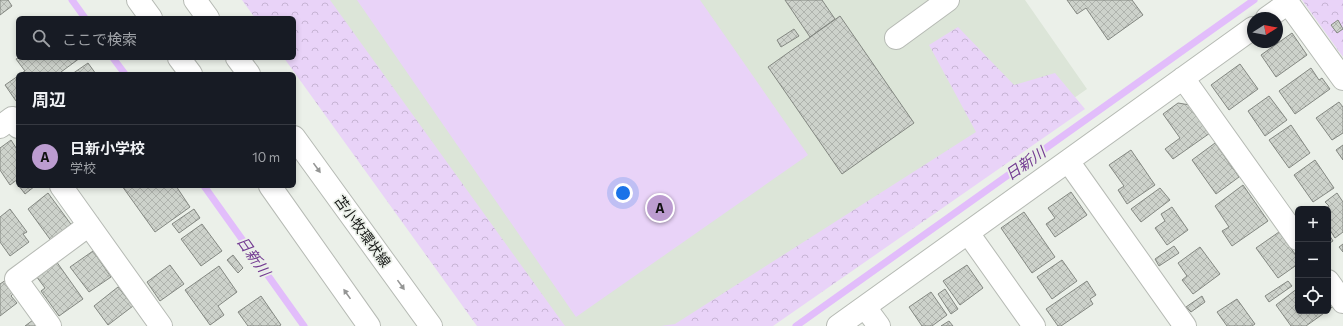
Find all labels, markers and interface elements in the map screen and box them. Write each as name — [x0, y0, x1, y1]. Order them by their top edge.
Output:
north arrow — [1247, 12, 1283, 48]
search box — [16, 16, 296, 60]
icon: search — [30, 27, 52, 49]
text: ここで検索 — [62, 30, 137, 48]
text: 周辺 — [32, 89, 66, 110]
text: 日新小学校 — [70, 139, 145, 157]
water label: 日新川 — [1001, 142, 1050, 183]
text: A — [40, 149, 50, 165]
text: 10 m — [252, 149, 280, 165]
text: 学校 — [70, 160, 96, 176]
one-way arrow — [313, 163, 321, 173]
your location — [613, 183, 633, 203]
street label: 苫小牧環状線 — [331, 192, 395, 270]
pin: A — [647, 193, 673, 223]
map controls — [1295, 206, 1331, 314]
button: + — [1295, 206, 1331, 242]
water label: 日新川 — [234, 232, 275, 281]
button: − — [1295, 242, 1331, 278]
button: locate — [1295, 278, 1331, 314]
one-way arrow — [397, 279, 406, 290]
one-way arrow — [343, 289, 351, 299]

